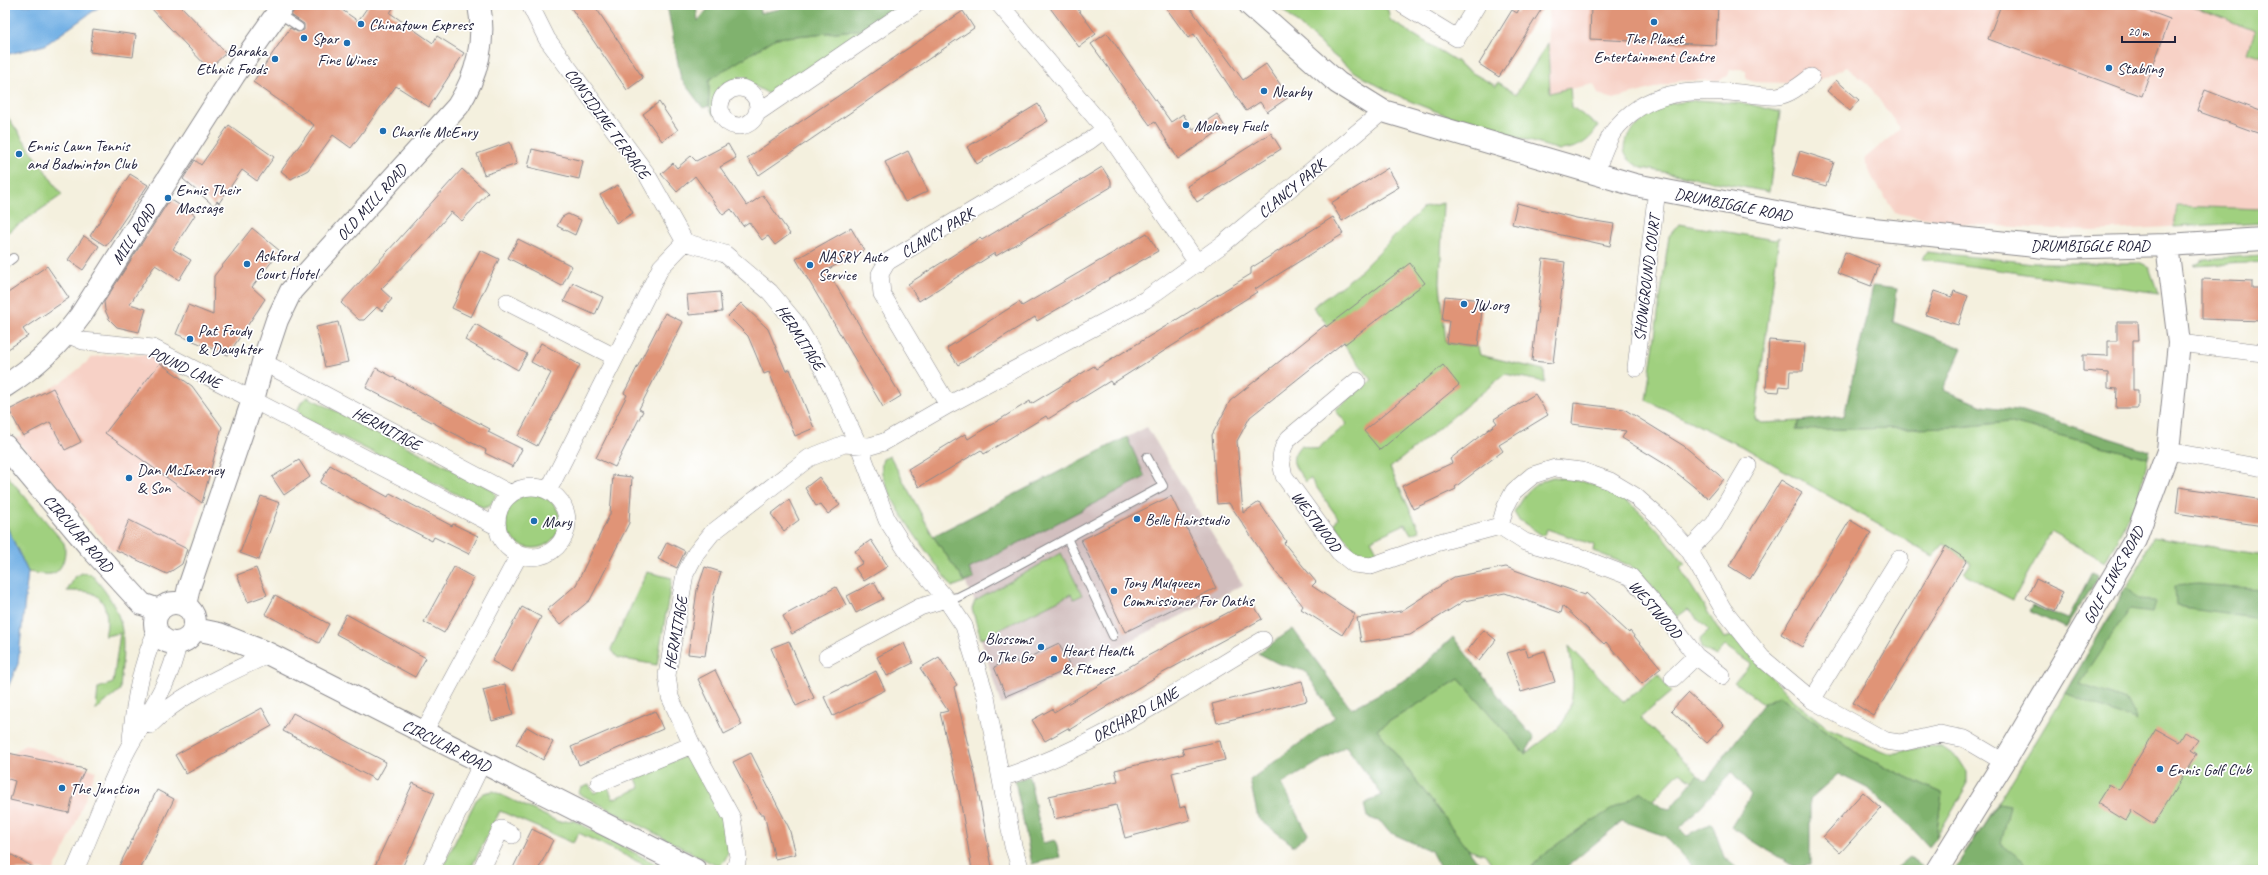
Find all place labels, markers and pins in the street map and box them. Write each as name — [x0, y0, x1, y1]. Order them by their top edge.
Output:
place label: Chinatown Express — [369, 15, 474, 35]
marker: The Planet Entertainment Centre — [1649, 17, 1659, 27]
marker: Chinatown Express — [356, 19, 366, 29]
place label: Spar — [312, 29, 340, 49]
place label: The Planet Entertainment Centre — [1594, 29, 1716, 67]
marker: Spar — [299, 33, 309, 43]
marker: Fine Wines — [342, 38, 352, 48]
place label: Baraka Ethnic Foods — [196, 41, 269, 79]
place label: Fine Wines — [317, 50, 378, 70]
marker: Baraka Ethnic Foods — [270, 54, 280, 64]
place label: Stabling — [2117, 59, 2164, 79]
marker: Stabling — [2104, 63, 2114, 73]
place label: Nearby — [1272, 82, 1313, 102]
marker: Nearby — [1259, 86, 1269, 96]
place label: Moloney Fuels — [1194, 116, 1269, 136]
marker: Moloney Fuels — [1181, 120, 1191, 130]
place label: Charlie McEnry — [391, 122, 479, 142]
marker: Charlie McEnry — [378, 126, 388, 136]
place label: Ennis Lawn Tennis and Badminton Club — [27, 136, 138, 174]
marker: Ennis Lawn Tennis and Badminton Club — [14, 149, 24, 159]
place label: Ennis Their Massage — [176, 180, 241, 218]
marker: Ennis Their Massage — [163, 193, 173, 203]
place label: Ashford Court Hotel — [255, 246, 320, 284]
place label: NASRY Auto Service — [818, 247, 890, 285]
marker: Ashford Court Hotel — [242, 259, 252, 269]
marker: NASRY Auto Service — [805, 260, 815, 270]
place label: JW.org — [1471, 295, 1510, 315]
marker: JW.org — [1459, 299, 1469, 309]
place label: Pat Foudy & Daughter — [198, 321, 264, 359]
marker: Pat Foudy & Daughter — [185, 334, 195, 344]
place label: Dan McInerney & Son — [137, 460, 225, 498]
marker: Dan McInerney & Son — [124, 473, 134, 483]
place label: Belle Hairstudio — [1145, 510, 1230, 530]
place label: Mary — [542, 512, 573, 532]
marker: Belle Hairstudio — [1132, 514, 1142, 524]
marker: Mary — [529, 516, 539, 526]
place label: Tony Mulqueen Commissioner For Oaths — [1122, 573, 1255, 611]
marker: Tony Mulqueen Commissioner For Oaths — [1109, 586, 1119, 596]
place label: Blossoms On The Go — [977, 629, 1035, 667]
place label: Heart Health & Fitness — [1062, 641, 1135, 679]
marker: Blossoms On The Go — [1036, 642, 1046, 652]
marker: Heart Health & Fitness — [1049, 654, 1059, 664]
place label: Ennis Golf Club — [2168, 760, 2252, 780]
marker: Ennis Golf Club — [2155, 764, 2165, 774]
place label: The Junction — [70, 779, 140, 799]
marker: The Junction — [57, 783, 67, 793]

